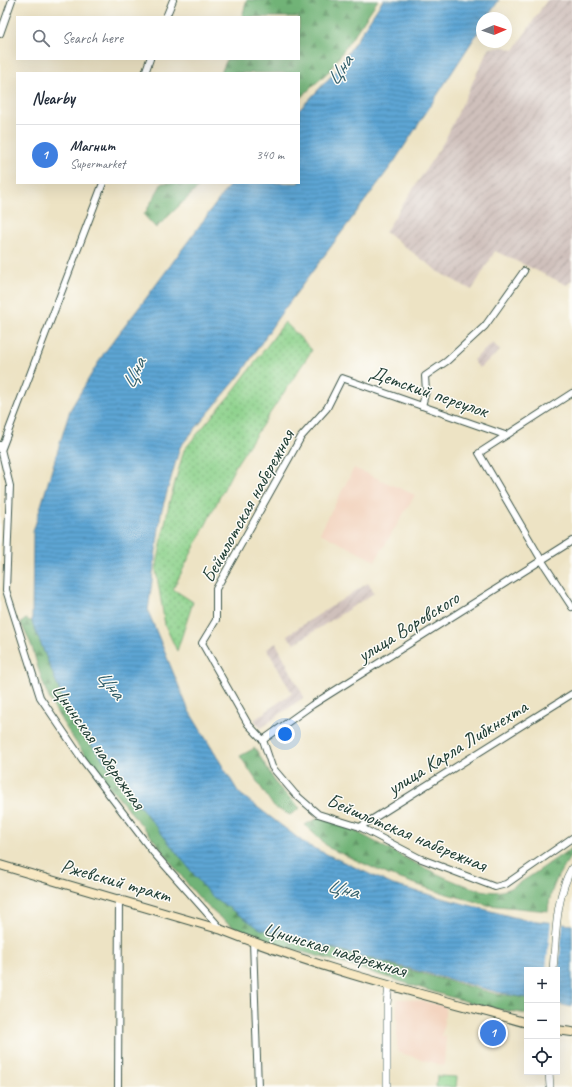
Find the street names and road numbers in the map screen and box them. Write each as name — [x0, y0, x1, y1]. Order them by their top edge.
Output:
street label: Детский переулок — [367, 360, 493, 424]
street label: Бейшлотская набережная — [195, 424, 301, 587]
street label: улица Воровского — [352, 585, 465, 668]
street label: Цнинская набережная — [46, 679, 152, 815]
street label: улица Карла Либкнехта — [382, 693, 534, 801]
street label: Бейшлотская набережная — [323, 788, 492, 878]
street label: Ржевский тракт — [58, 853, 175, 909]
street label: Цнинская набережная — [261, 916, 411, 984]

